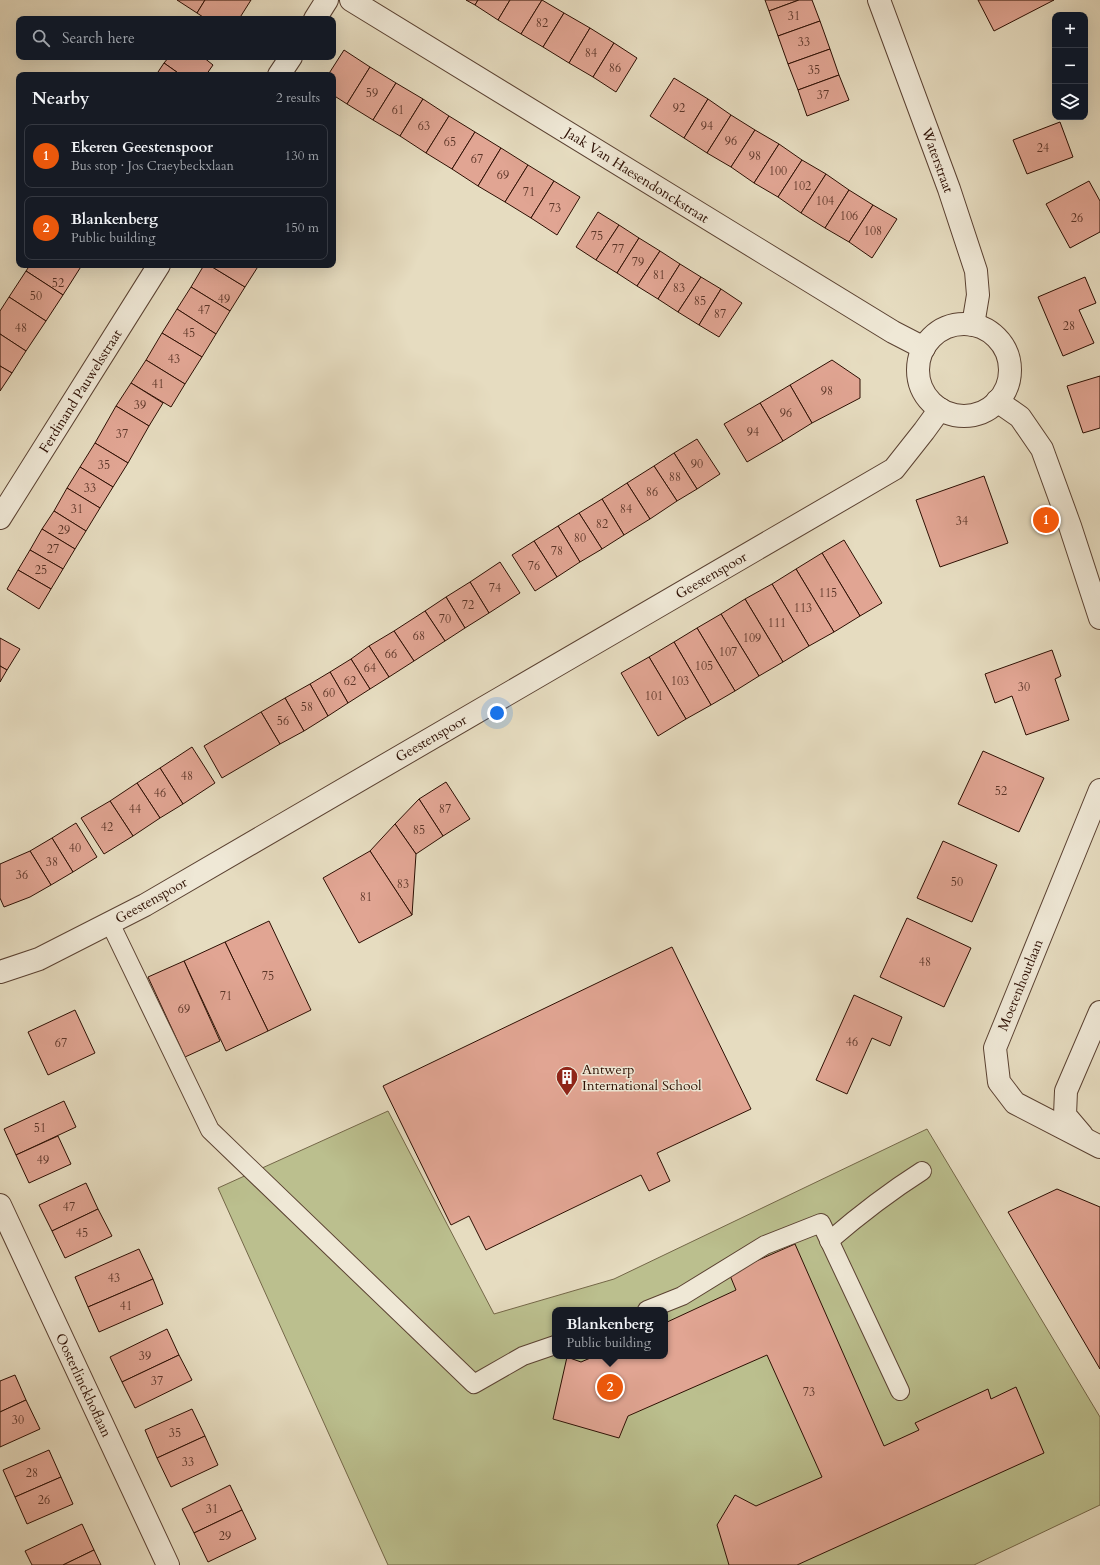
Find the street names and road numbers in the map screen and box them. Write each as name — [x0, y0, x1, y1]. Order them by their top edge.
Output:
street label: Jaak Van Haesendonckstraat — [559, 122, 713, 228]
street label: Waterstraat — [917, 124, 958, 196]
street label: Ferdinand Pauwelsstraat — [35, 325, 127, 457]
street label: Geestenspoor — [672, 547, 751, 604]
street label: Geestenspoor — [392, 710, 471, 767]
street label: Geestenspoor — [112, 872, 191, 928]
street label: Moerenhoutlaan — [993, 936, 1048, 1034]
street label: Oosterlinckhoflaan — [51, 1330, 116, 1440]

